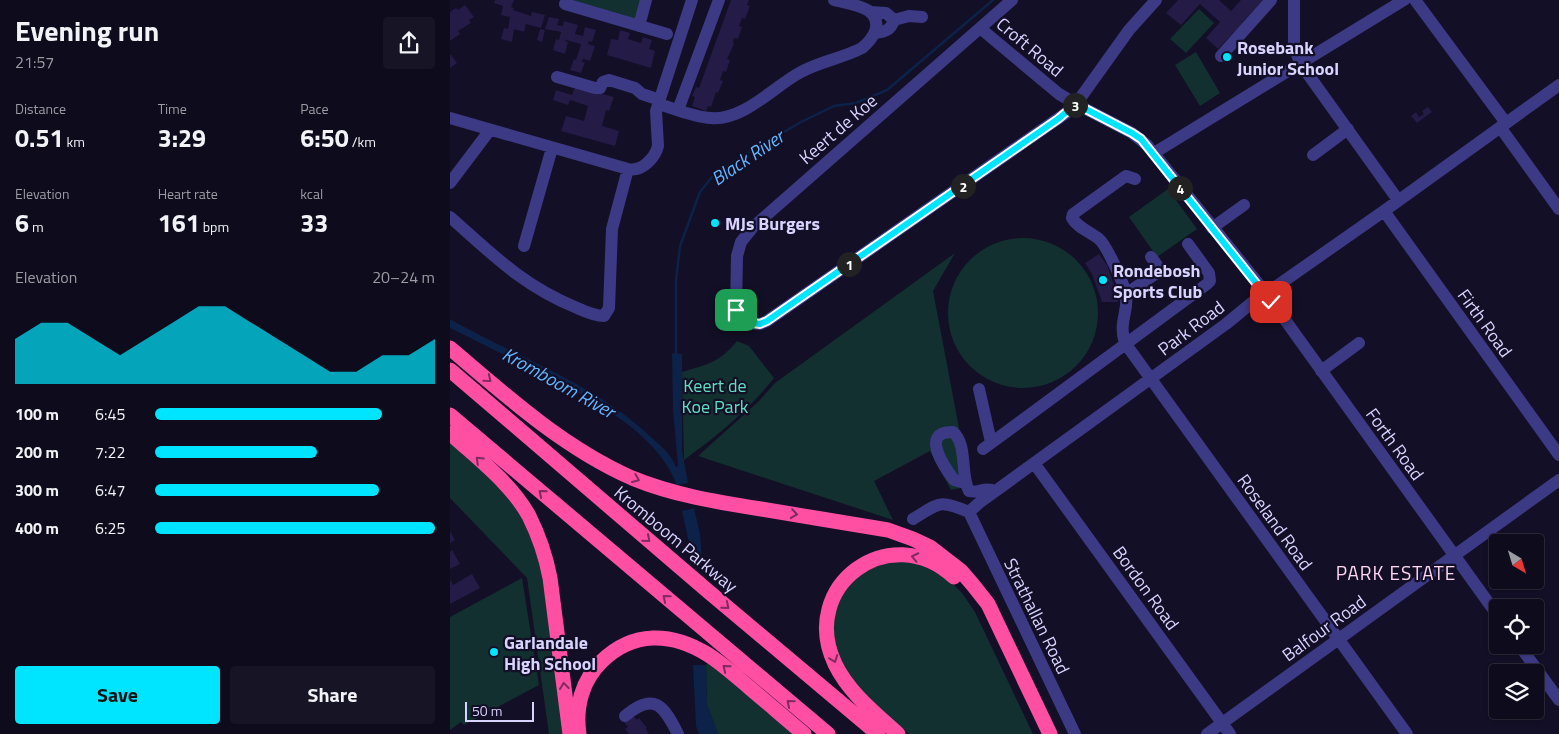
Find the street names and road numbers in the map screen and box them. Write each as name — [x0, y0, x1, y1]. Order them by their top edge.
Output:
street label: Croft Road — [990, 11, 1070, 83]
street label: Keert de Koe — [793, 87, 883, 171]
street label: Firth Road — [1451, 283, 1519, 363]
street label: Park Road — [1152, 294, 1230, 362]
street label: Forth Road — [1359, 402, 1431, 486]
street label: Roseland Road — [1231, 468, 1319, 576]
street label: Kromboom Parkway — [608, 479, 744, 599]
street label: Bordon Road — [1106, 540, 1186, 636]
street label: Strathallan Road — [997, 553, 1077, 679]
street label: Balfour Road — [1276, 588, 1372, 668]

